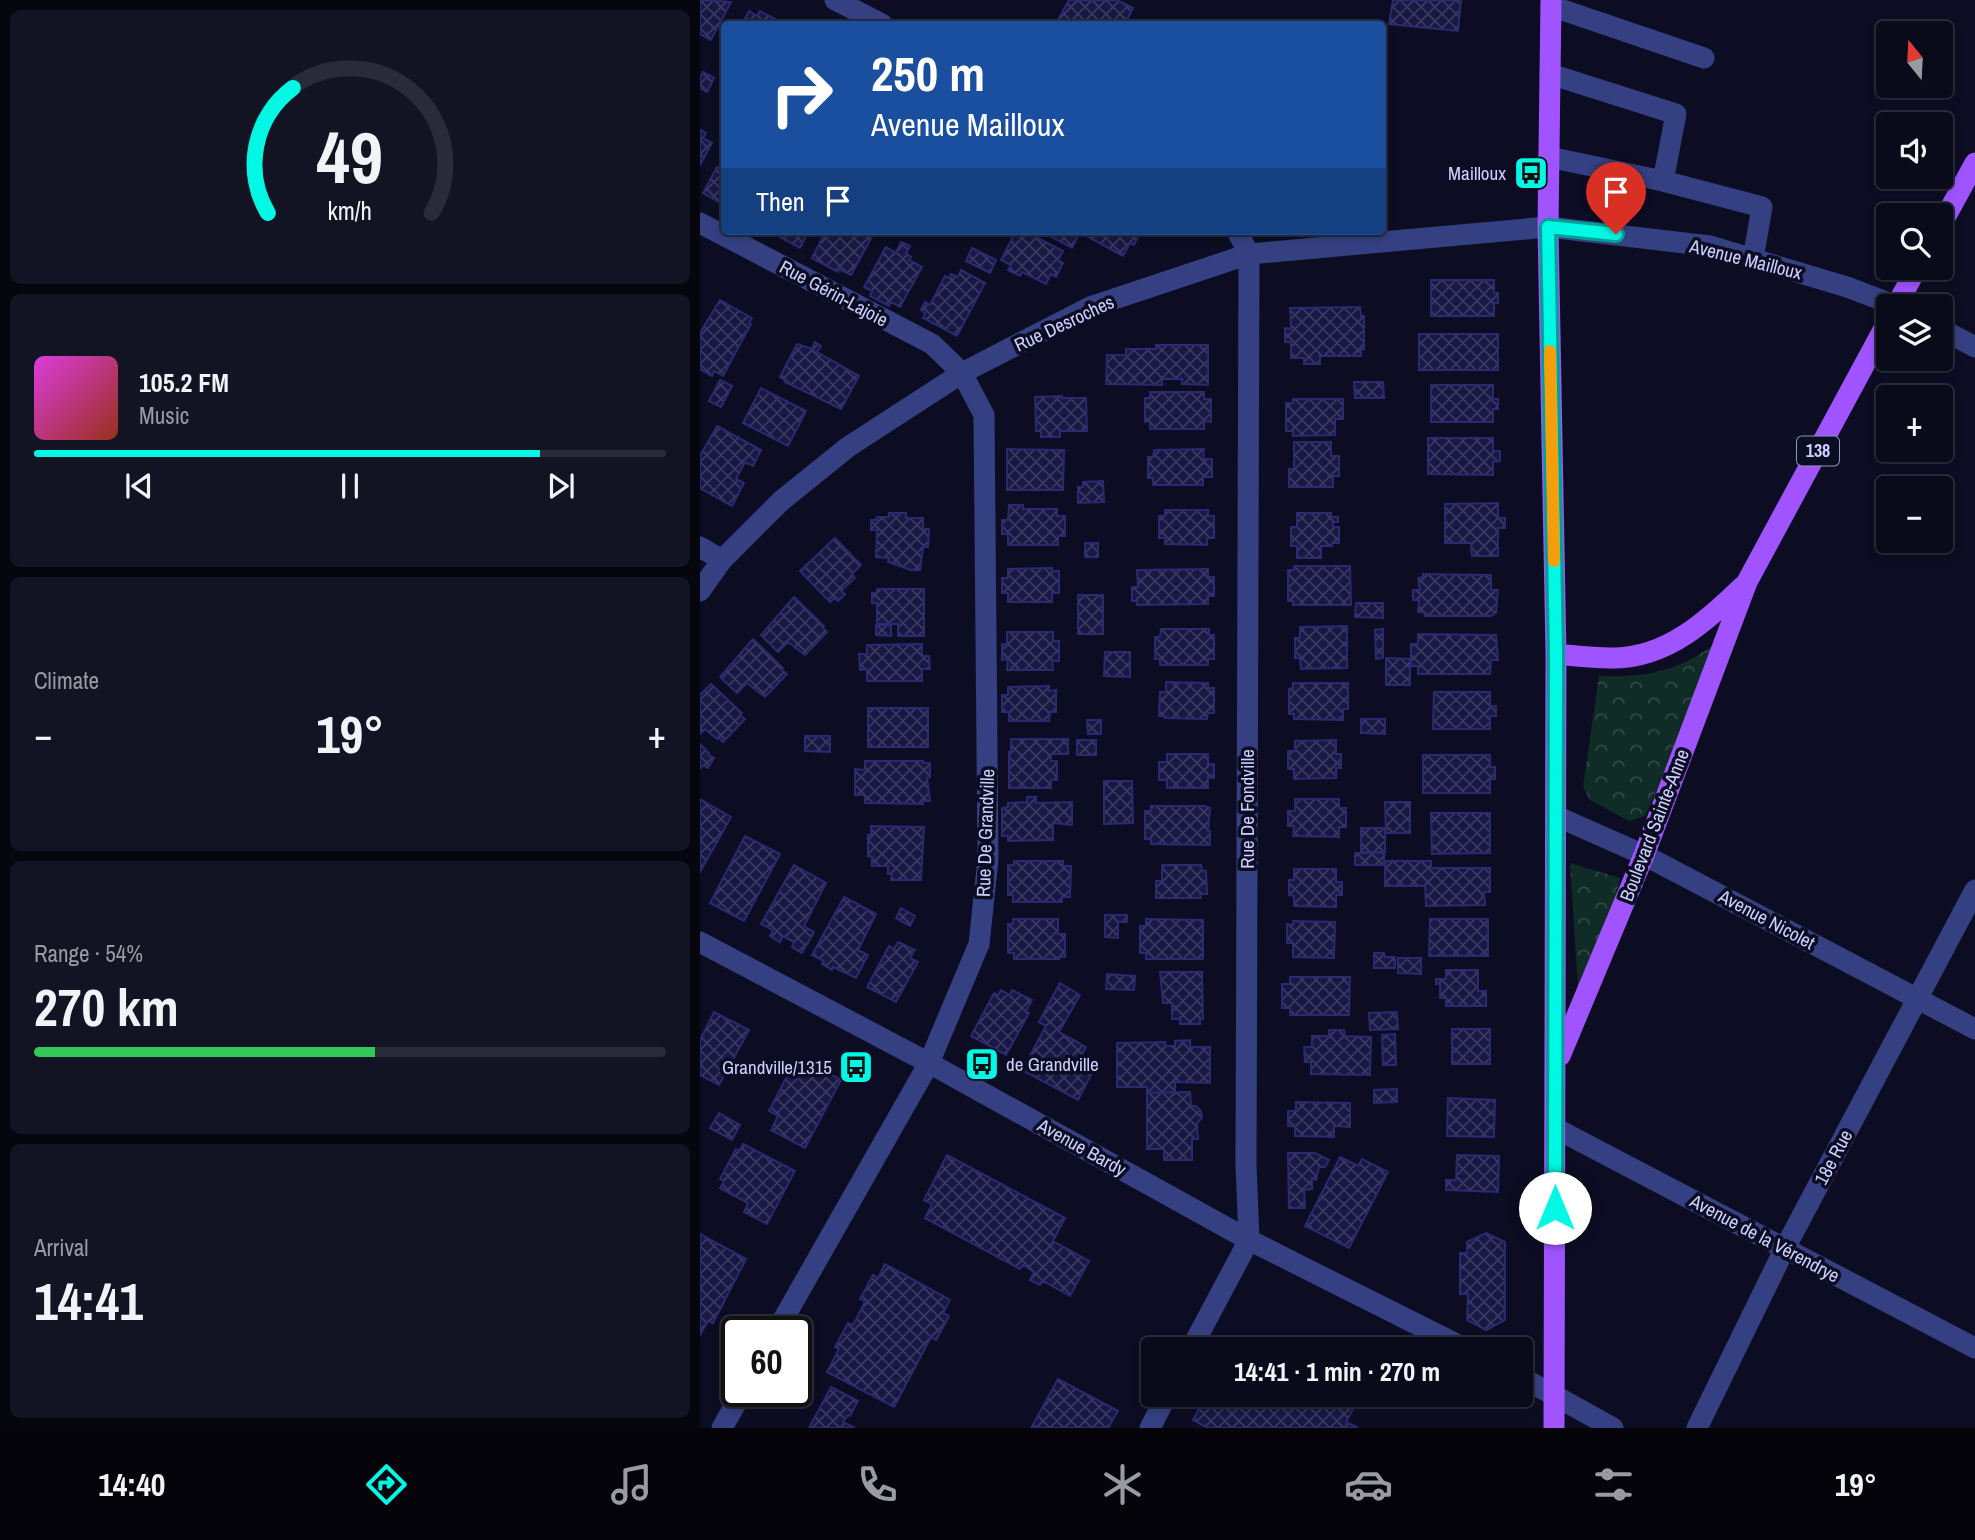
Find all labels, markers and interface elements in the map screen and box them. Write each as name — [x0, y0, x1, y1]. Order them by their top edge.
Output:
north arrow — [1876, 21, 1953, 98]
map controls — [1876, 21, 1953, 553]
text: 250 m — [871, 40, 985, 106]
icon: right — [756, 49, 847, 140]
text: Avenue Mailloux — [871, 103, 1065, 146]
text: 49 — [317, 108, 383, 206]
button: sound — [1876, 112, 1953, 189]
bus stop icon: Mailloux — [1512, 154, 1550, 192]
place label: Mailloux — [1448, 160, 1506, 186]
pin — [1586, 162, 1646, 234]
icon: arrive — [1597, 173, 1635, 211]
icon: arrive — [819, 182, 857, 220]
text: Then — [756, 184, 805, 219]
text: km/h — [328, 194, 372, 228]
button: search — [1876, 203, 1953, 280]
street label: Avenue Mailloux — [1686, 232, 1805, 286]
street label: Rue Gérin-Lajoie — [775, 253, 893, 333]
street label: Rue Desroches — [1010, 288, 1118, 357]
button: layers — [1876, 294, 1953, 371]
text: 105.2 FM — [139, 365, 229, 400]
button: + — [1876, 385, 1953, 462]
text: Music — [139, 400, 189, 431]
road number: 138 — [1797, 436, 1839, 466]
icon: previous — [120, 467, 158, 505]
icon: pause — [331, 467, 369, 505]
icon: next — [542, 467, 580, 505]
button: − — [1876, 476, 1953, 553]
text: Climate — [34, 665, 99, 696]
text: 19° — [316, 699, 384, 769]
text: − — [34, 709, 52, 760]
text: + — [648, 709, 666, 760]
street label: Boulevard Sainte-Anne — [1613, 745, 1695, 905]
street label: Rue De Fondville — [1234, 749, 1260, 869]
street label: Rue De Grandville — [970, 769, 1000, 897]
street label: Avenue Nicolet — [1713, 882, 1820, 956]
text: Range · 54% — [34, 938, 143, 969]
text: 270 km — [34, 972, 179, 1042]
bus stop icon: de Grandville — [963, 1045, 1001, 1083]
bus stop icon: Grandville/1315 — [837, 1048, 875, 1086]
place label: de Grandville — [1006, 1051, 1099, 1077]
place label: Grandville/1315 — [722, 1054, 832, 1080]
street label: Avenue Bardy — [1032, 1111, 1131, 1182]
street label: 18e Rue — [1808, 1125, 1858, 1189]
position arrow — [1518, 1171, 1592, 1245]
street label: Avenue de la Vérendrye — [1685, 1187, 1844, 1288]
text: Arrival — [34, 1232, 89, 1263]
text: 14:41 — [34, 1266, 143, 1336]
speed limit sign: 60 — [721, 1316, 812, 1407]
text: 14:41 · 1 min · 270 m — [1234, 1354, 1440, 1389]
icon: directions — [362, 1460, 411, 1509]
icon: music — [607, 1460, 656, 1509]
icon: phone — [853, 1460, 902, 1509]
icon: climate — [1098, 1460, 1147, 1509]
icon: car — [1344, 1460, 1393, 1509]
icon: filters — [1589, 1460, 1638, 1509]
text: 14:40 — [98, 1463, 165, 1506]
text: 19° — [1835, 1463, 1877, 1506]

